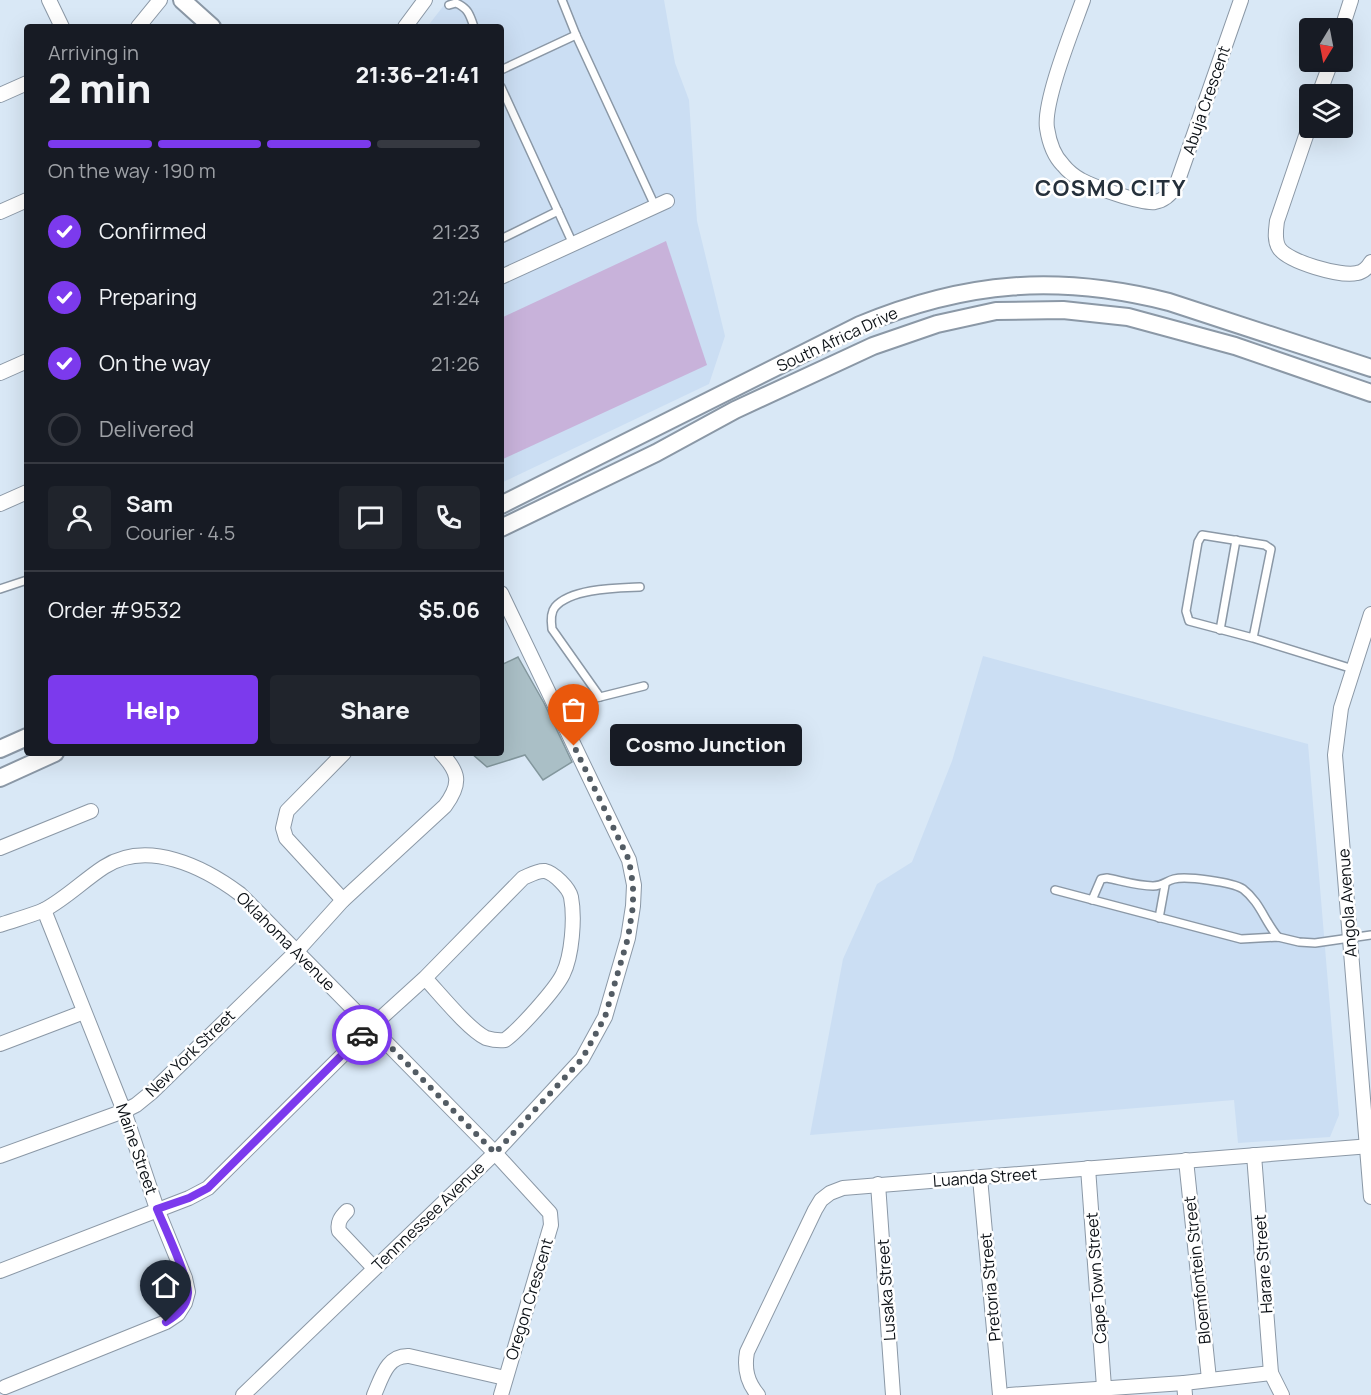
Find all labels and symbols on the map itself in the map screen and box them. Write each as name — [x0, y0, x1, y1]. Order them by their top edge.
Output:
north arrow — [1299, 18, 1353, 72]
street label: Abuja Crescent — [1177, 43, 1235, 157]
district label: COSMO CITY — [1035, 173, 1187, 203]
street label: South Africa Drive — [773, 301, 901, 377]
pin — [548, 684, 599, 746]
callout: Cosmo Junction — [610, 725, 802, 767]
street label: Angola Avenue — [1332, 848, 1362, 958]
street label: Oklahoma Avenue — [232, 887, 340, 995]
street label: New York Street — [140, 1005, 240, 1101]
courier — [332, 1005, 392, 1065]
street label: Maine Street — [111, 1100, 163, 1198]
street label: Tennnessee Avenue — [367, 1156, 489, 1276]
street label: Luanda Street — [932, 1162, 1038, 1192]
street label: Bloemfontein Street — [1178, 1195, 1216, 1345]
street label: Cape Town Street — [1080, 1212, 1112, 1344]
street label: Harare Street — [1249, 1214, 1277, 1314]
street label: Pretoria Street — [974, 1232, 1006, 1342]
street label: Oregon Crescent — [500, 1235, 558, 1363]
street label: Lusaka Street — [871, 1238, 901, 1342]
pin — [140, 1260, 191, 1322]

